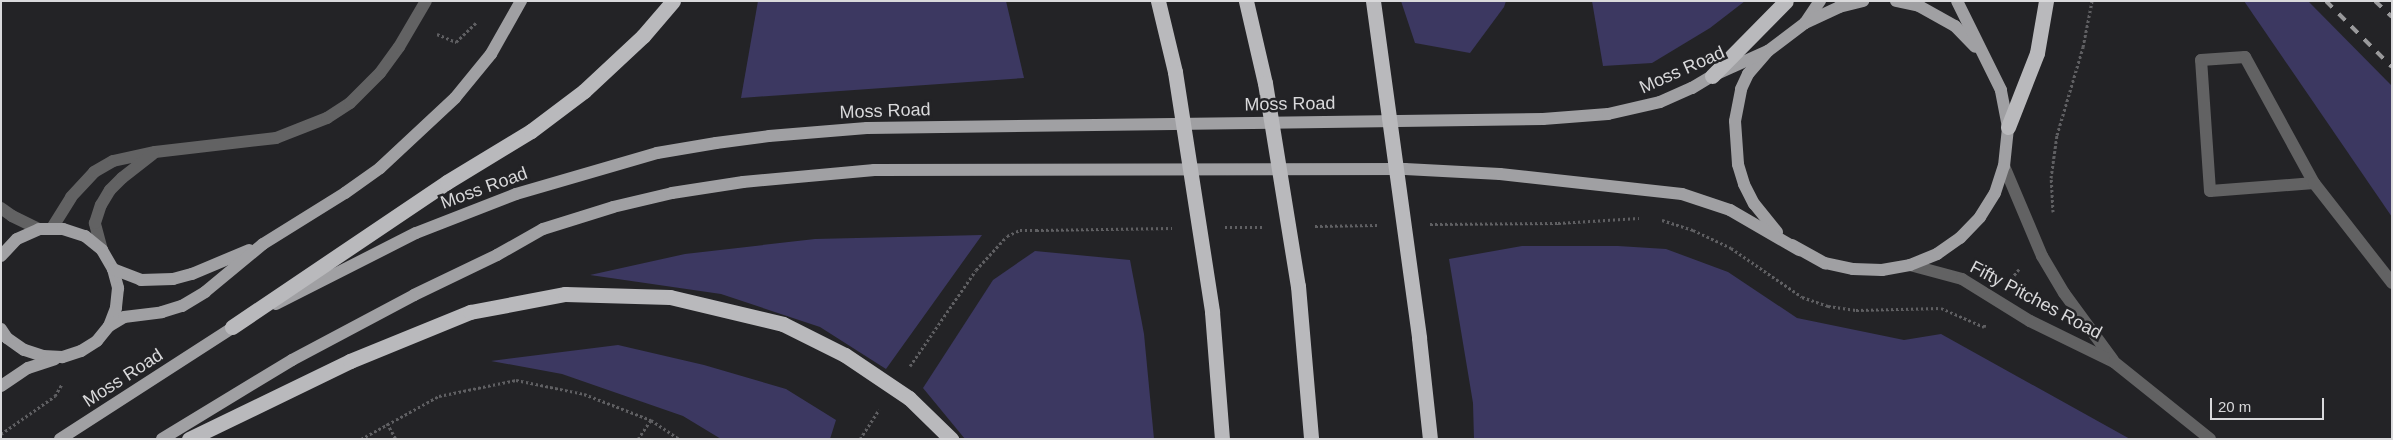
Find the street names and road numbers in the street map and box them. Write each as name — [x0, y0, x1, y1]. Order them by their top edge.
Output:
street label: Moss Road — [1636, 42, 1728, 98]
street label: Moss Road — [1244, 92, 1336, 116]
street label: Moss Road — [839, 99, 931, 123]
street label: Moss Road — [438, 162, 530, 214]
street label: Fifty Pitches Road — [1966, 256, 2106, 344]
street label: Moss Road — [79, 344, 167, 412]

